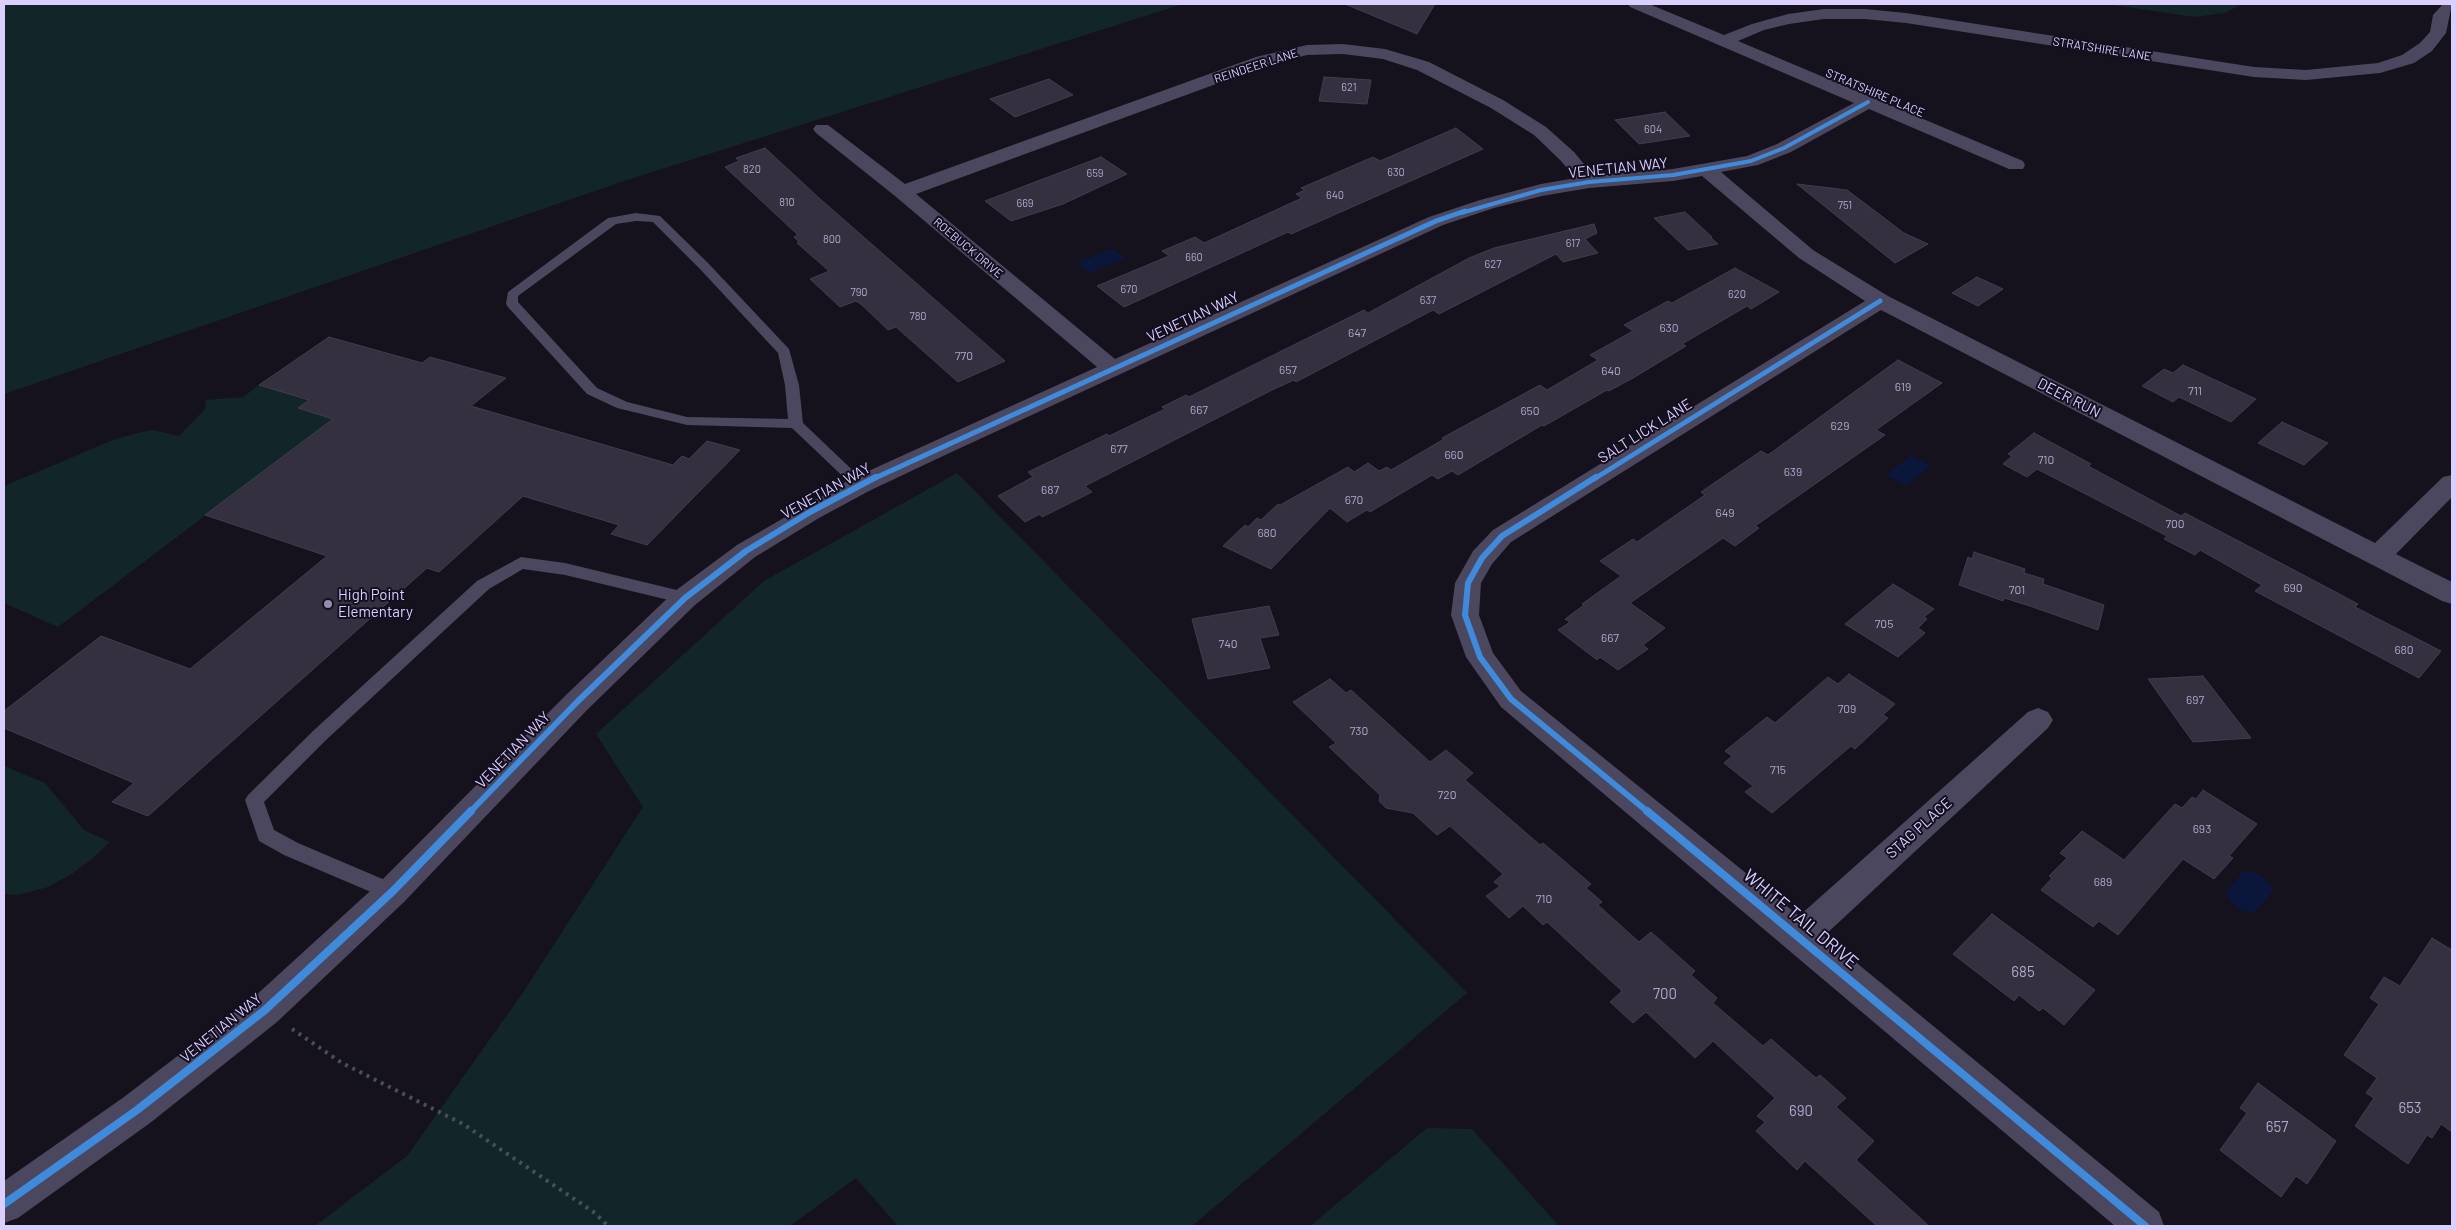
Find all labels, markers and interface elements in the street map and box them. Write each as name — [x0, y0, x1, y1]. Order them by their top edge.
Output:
street label: STRATSHIRE LANE — [2052, 34, 2152, 64]
street label: REINDEER LANE — [1212, 46, 1300, 86]
street label: STRATSHIRE PLACE — [1824, 66, 1926, 120]
house number: 621 — [1341, 80, 1357, 94]
house number: 604 — [1644, 122, 1662, 136]
street label: VENETIAN WAY — [1567, 154, 1669, 182]
house number: 820 — [743, 162, 761, 176]
house number: 630 — [1387, 165, 1405, 179]
house number: 659 — [1086, 166, 1104, 180]
house number: 640 — [1326, 188, 1344, 202]
house number: 810 — [779, 195, 795, 209]
house number: 669 — [1016, 196, 1034, 210]
house number: 751 — [1838, 198, 1852, 212]
street label: ROEBUCK DRIVE — [930, 215, 1006, 281]
house number: 800 — [823, 232, 841, 246]
house number: 617 — [1566, 236, 1580, 250]
house number: 660 — [1185, 250, 1203, 264]
house number: 627 — [1485, 257, 1501, 271]
house number: 670 — [1120, 282, 1138, 296]
house number: 790 — [850, 285, 868, 299]
house number: 620 — [1728, 287, 1746, 301]
street label: VENETIAN WAY — [1144, 288, 1242, 346]
house number: 637 — [1420, 293, 1436, 307]
house number: 780 — [909, 309, 927, 323]
house number: 630 — [1659, 321, 1679, 335]
house number: 647 — [1348, 326, 1366, 340]
house number: 770 — [955, 349, 973, 363]
house number: 657 — [1279, 363, 1297, 377]
house number: 640 — [1601, 364, 1621, 378]
street label: DEER RUN — [2034, 374, 2104, 422]
house number: 619 — [1895, 380, 1911, 394]
house number: 711 — [2188, 384, 2202, 398]
street label: SALT LICK LANE — [1595, 395, 1695, 467]
house number: 667 — [1190, 403, 1208, 417]
house number: 650 — [1520, 404, 1540, 418]
house number: 629 — [1831, 419, 1849, 433]
house number: 677 — [1110, 442, 1128, 456]
house number: 660 — [1444, 448, 1464, 462]
house number: 710 — [2038, 453, 2054, 467]
street label: VENETIAN WAY — [778, 459, 874, 523]
house number: 639 — [1784, 465, 1802, 479]
house number: 687 — [1041, 483, 1059, 497]
house number: 670 — [1345, 493, 1363, 507]
house number: 649 — [1715, 506, 1735, 520]
house number: 700 — [2165, 517, 2185, 531]
house number: 680 — [1257, 526, 1277, 540]
house number: 690 — [2283, 581, 2303, 595]
house number: 701 — [2009, 583, 2025, 597]
place label: High Point Elementary — [338, 586, 413, 621]
marker: High Point Elementary — [322, 598, 334, 610]
house number: 705 — [1875, 617, 1893, 631]
house number: 667 — [1601, 631, 1619, 645]
house number: 740 — [1218, 637, 1238, 651]
house number: 680 — [2394, 643, 2414, 657]
house number: 697 — [2186, 693, 2204, 707]
house number: 709 — [1838, 702, 1856, 716]
street label: VENETIAN WAY — [472, 708, 554, 792]
house number: 730 — [1350, 724, 1368, 738]
house number: 715 — [1770, 763, 1786, 777]
house number: 720 — [1438, 788, 1456, 802]
street label: STAG PLACE — [1882, 794, 1956, 862]
house number: 693 — [2193, 822, 2211, 836]
street label: WHITE TAIL DRIVE — [1739, 865, 1863, 973]
house number: 689 — [2094, 875, 2112, 889]
house number: 710 — [1536, 892, 1552, 906]
house number: 685 — [2011, 963, 2035, 981]
house number: 700 — [1653, 985, 1677, 1003]
street label: VENETIAN WAY — [177, 990, 265, 1066]
house number: 653 — [2398, 1099, 2422, 1117]
house number: 690 — [1789, 1102, 1813, 1120]
house number: 657 — [2266, 1118, 2288, 1136]

